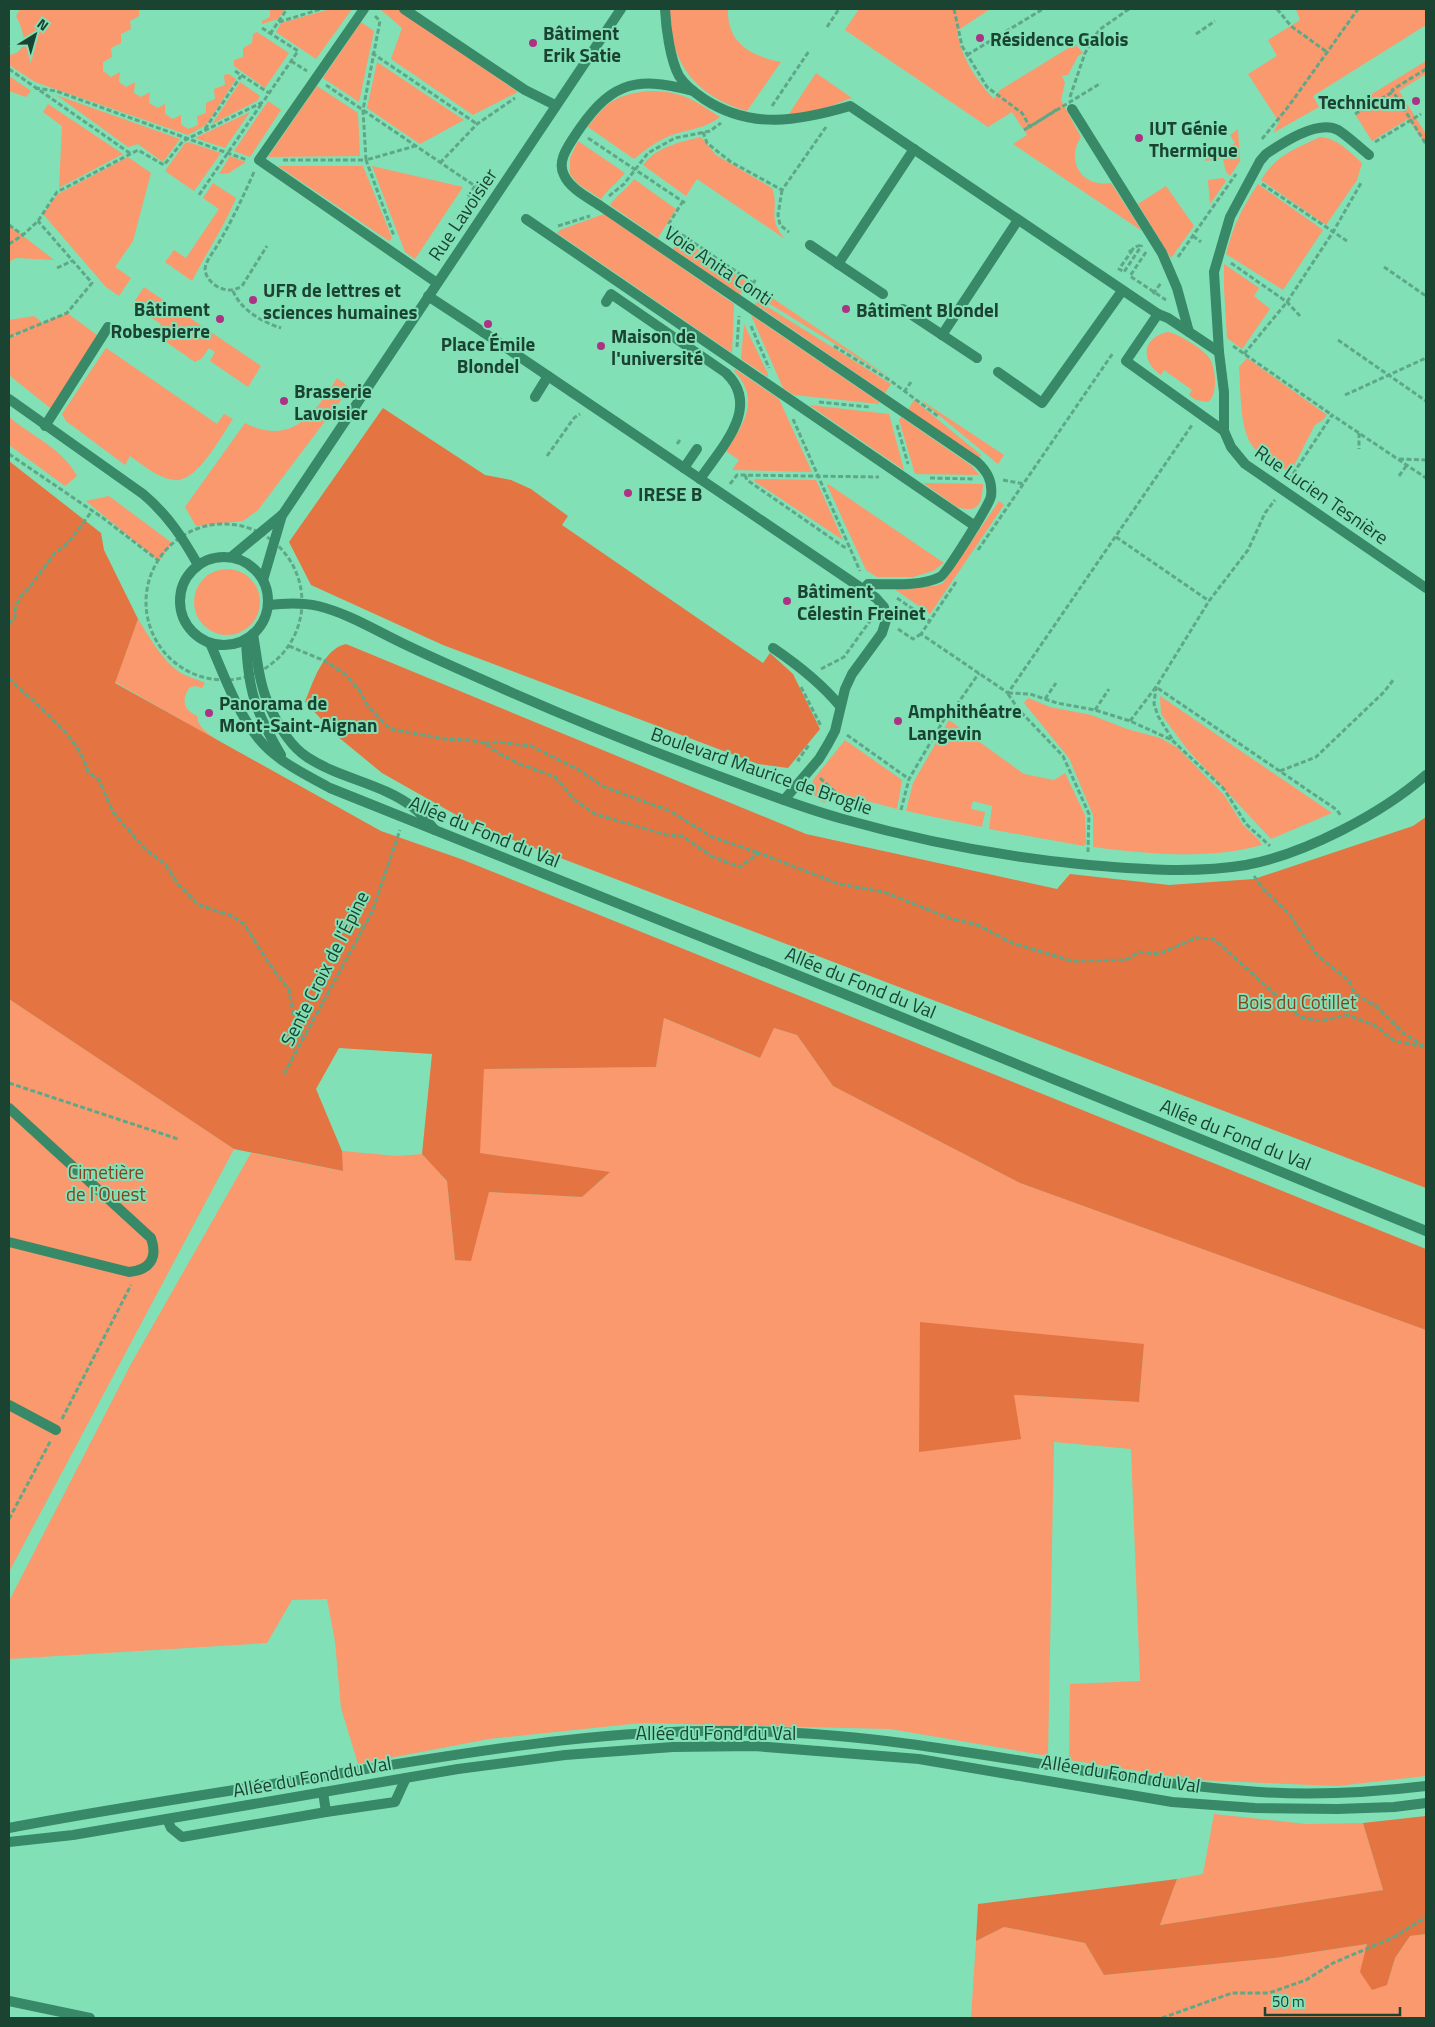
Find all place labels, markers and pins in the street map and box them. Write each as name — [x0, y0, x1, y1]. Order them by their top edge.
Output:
place label: Bâtiment Erik Satie — [543, 18, 621, 69]
place label: Résidence Galois — [990, 24, 1129, 53]
marker: Résidence Galois — [974, 32, 986, 44]
marker: Bâtiment Erik Satie — [527, 37, 539, 49]
place label: Technicum — [1318, 87, 1406, 116]
marker: Technicum — [1410, 95, 1422, 107]
place label: IUT Génie Thermique — [1149, 113, 1238, 164]
marker: IUT Génie Thermique — [1133, 132, 1145, 144]
place label: UFR de lettres et sciences humaines — [263, 275, 418, 326]
place label: Bâtiment Robespierre — [111, 294, 210, 345]
marker: UFR de lettres et sciences humaines — [247, 294, 259, 306]
place label: Bâtiment Blondel — [856, 295, 999, 324]
marker: Bâtiment Blondel — [840, 303, 852, 315]
marker: Bâtiment Robespierre — [214, 313, 226, 325]
marker: Place Émile Blondel — [482, 318, 494, 330]
place label: Maison de l'université — [611, 321, 703, 372]
place label: Place Émile Blondel — [441, 329, 536, 380]
marker: Maison de l'université — [595, 340, 607, 352]
place label: Brasserie Lavoisier — [294, 376, 372, 427]
marker: Brasserie Lavoisier — [278, 395, 290, 407]
place label: IRESE B — [638, 479, 702, 508]
marker: IRESE B — [622, 487, 634, 499]
place label: Bâtiment Célestin Freinet — [797, 576, 926, 627]
marker: Bâtiment Célestin Freinet — [781, 595, 793, 607]
place label: Panorama de Mont-Saint-Aignan — [219, 688, 377, 739]
place label: Amphithéatre Langevin — [908, 696, 1022, 747]
marker: Panorama de Mont-Saint-Aignan — [203, 707, 215, 719]
marker: Amphithéatre Langevin — [892, 715, 904, 727]

